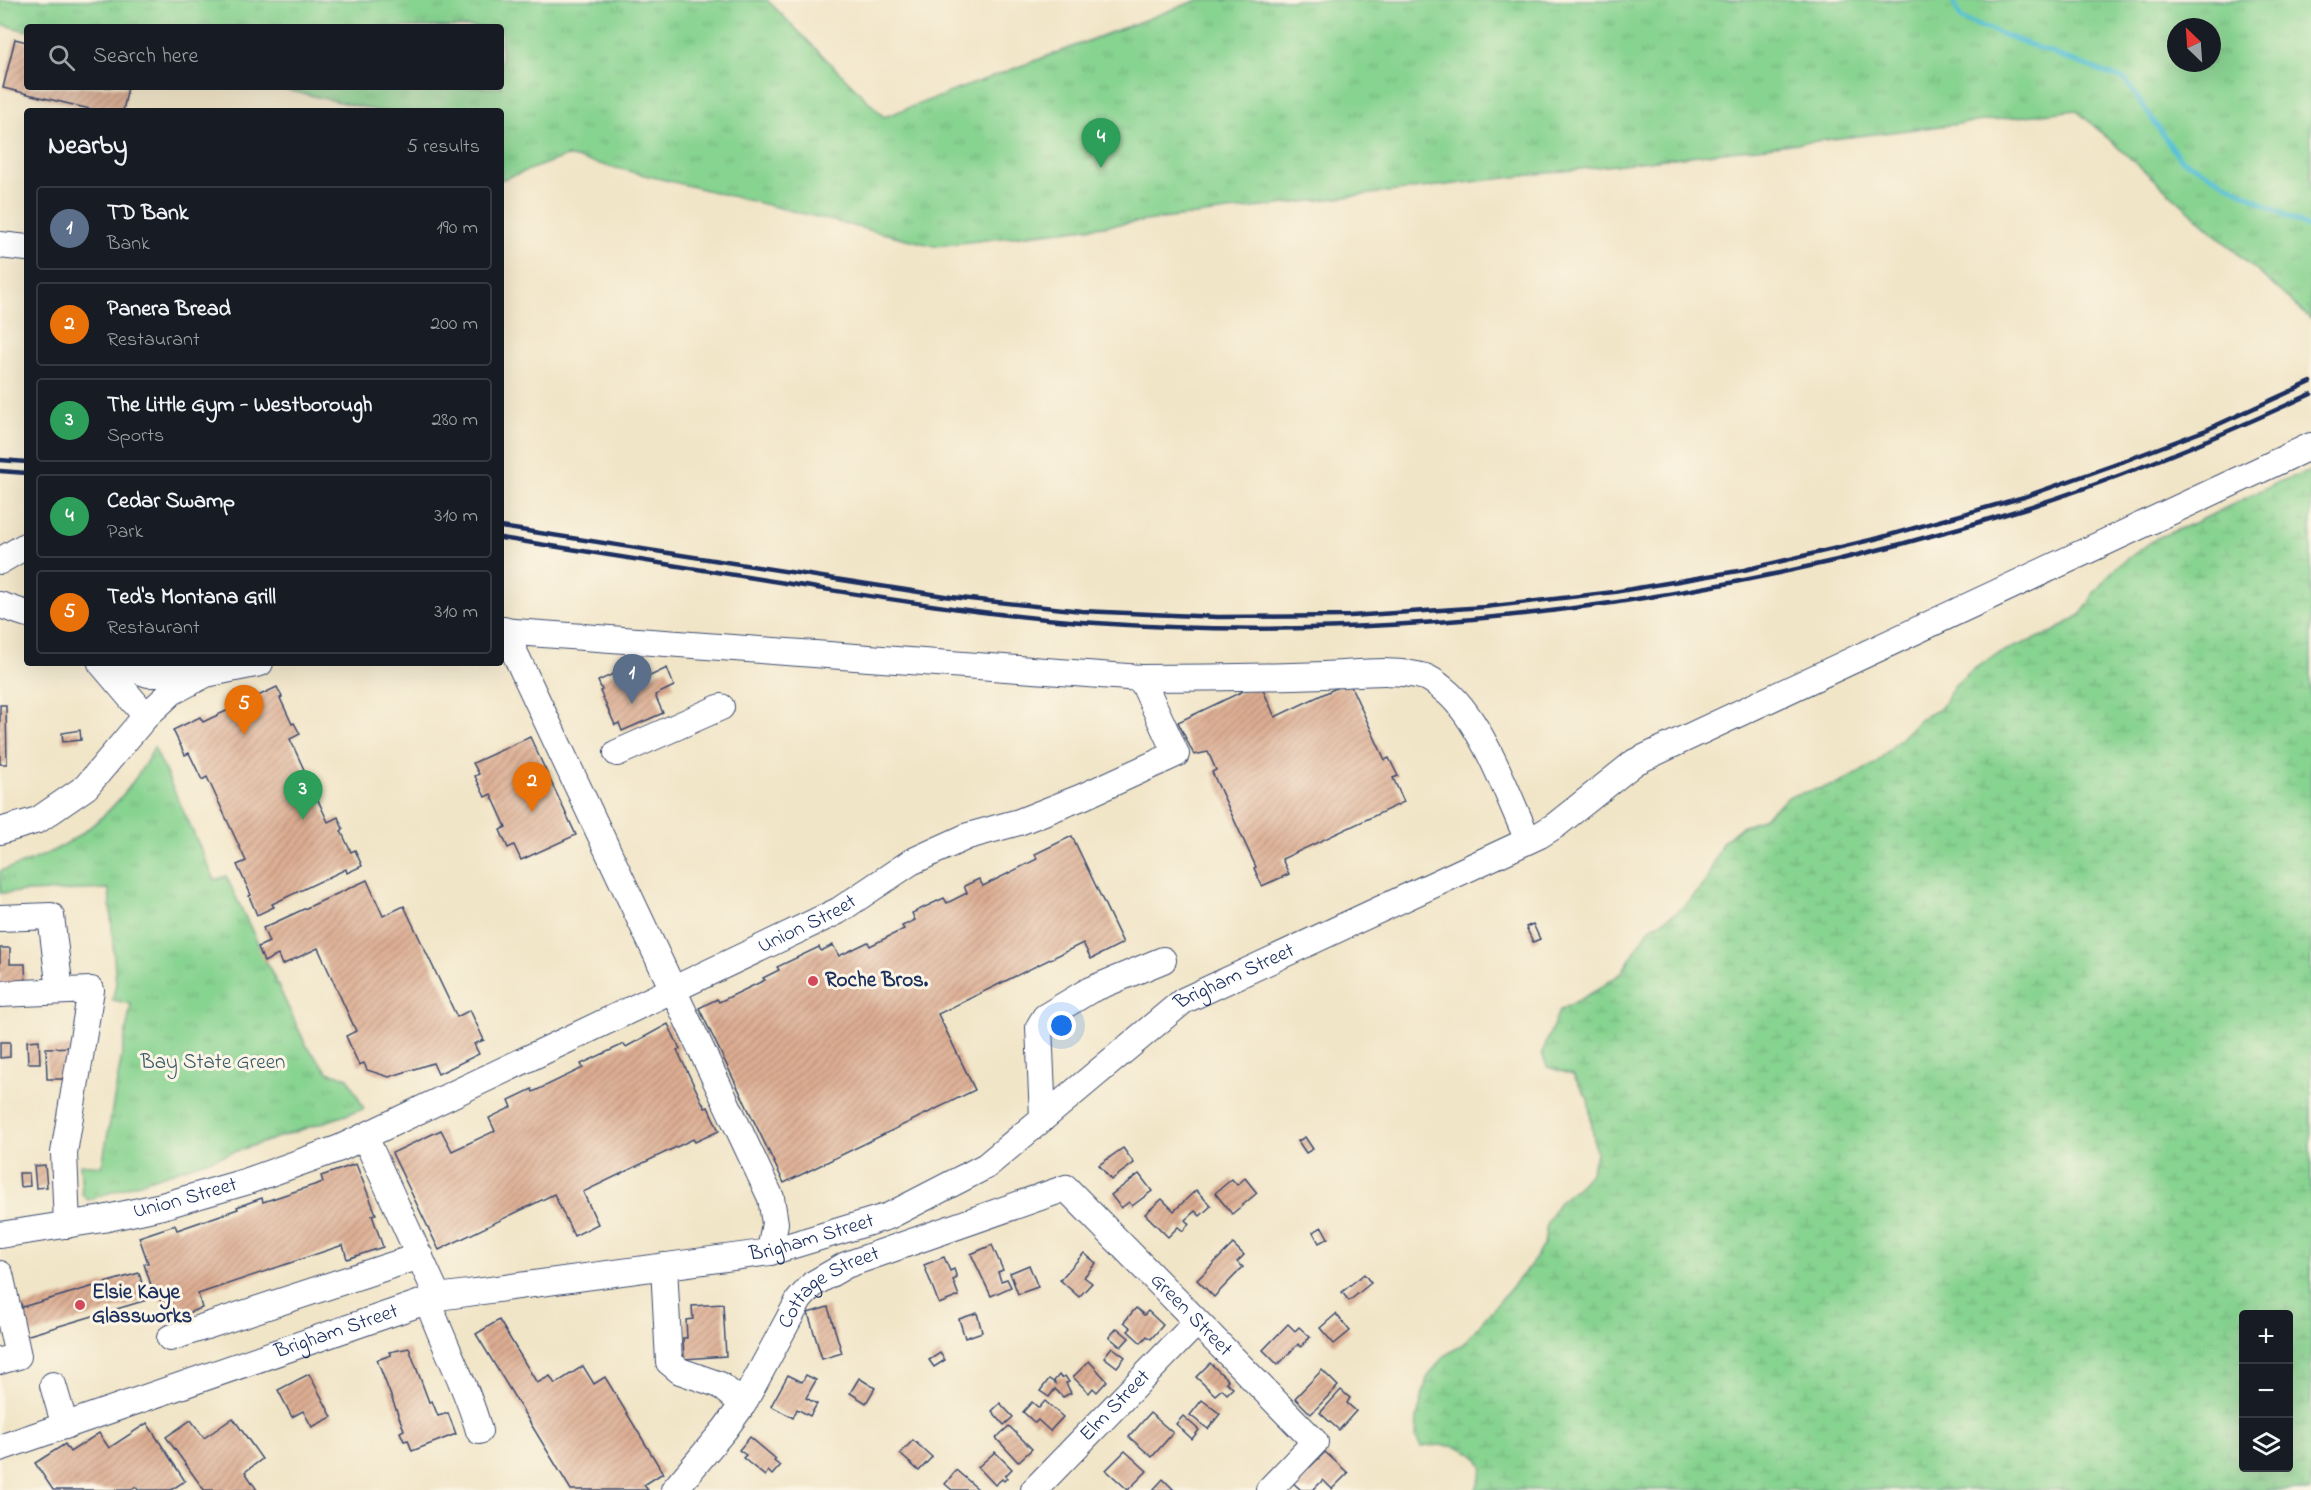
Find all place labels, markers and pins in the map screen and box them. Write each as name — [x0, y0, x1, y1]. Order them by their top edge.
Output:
pin: 4 — [1082, 118, 1120, 168]
pin: 1 — [612, 654, 652, 704]
pin: 5 — [224, 686, 264, 735]
pin: 2 — [512, 762, 552, 812]
pin: 3 — [284, 770, 322, 820]
place label: Roche Bros. — [825, 966, 929, 996]
marker: Roche Bros. — [806, 974, 820, 988]
place label: Elsie Kaye Glassworks — [92, 1278, 193, 1332]
marker: Elsie Kaye Glassworks — [73, 1298, 87, 1312]

